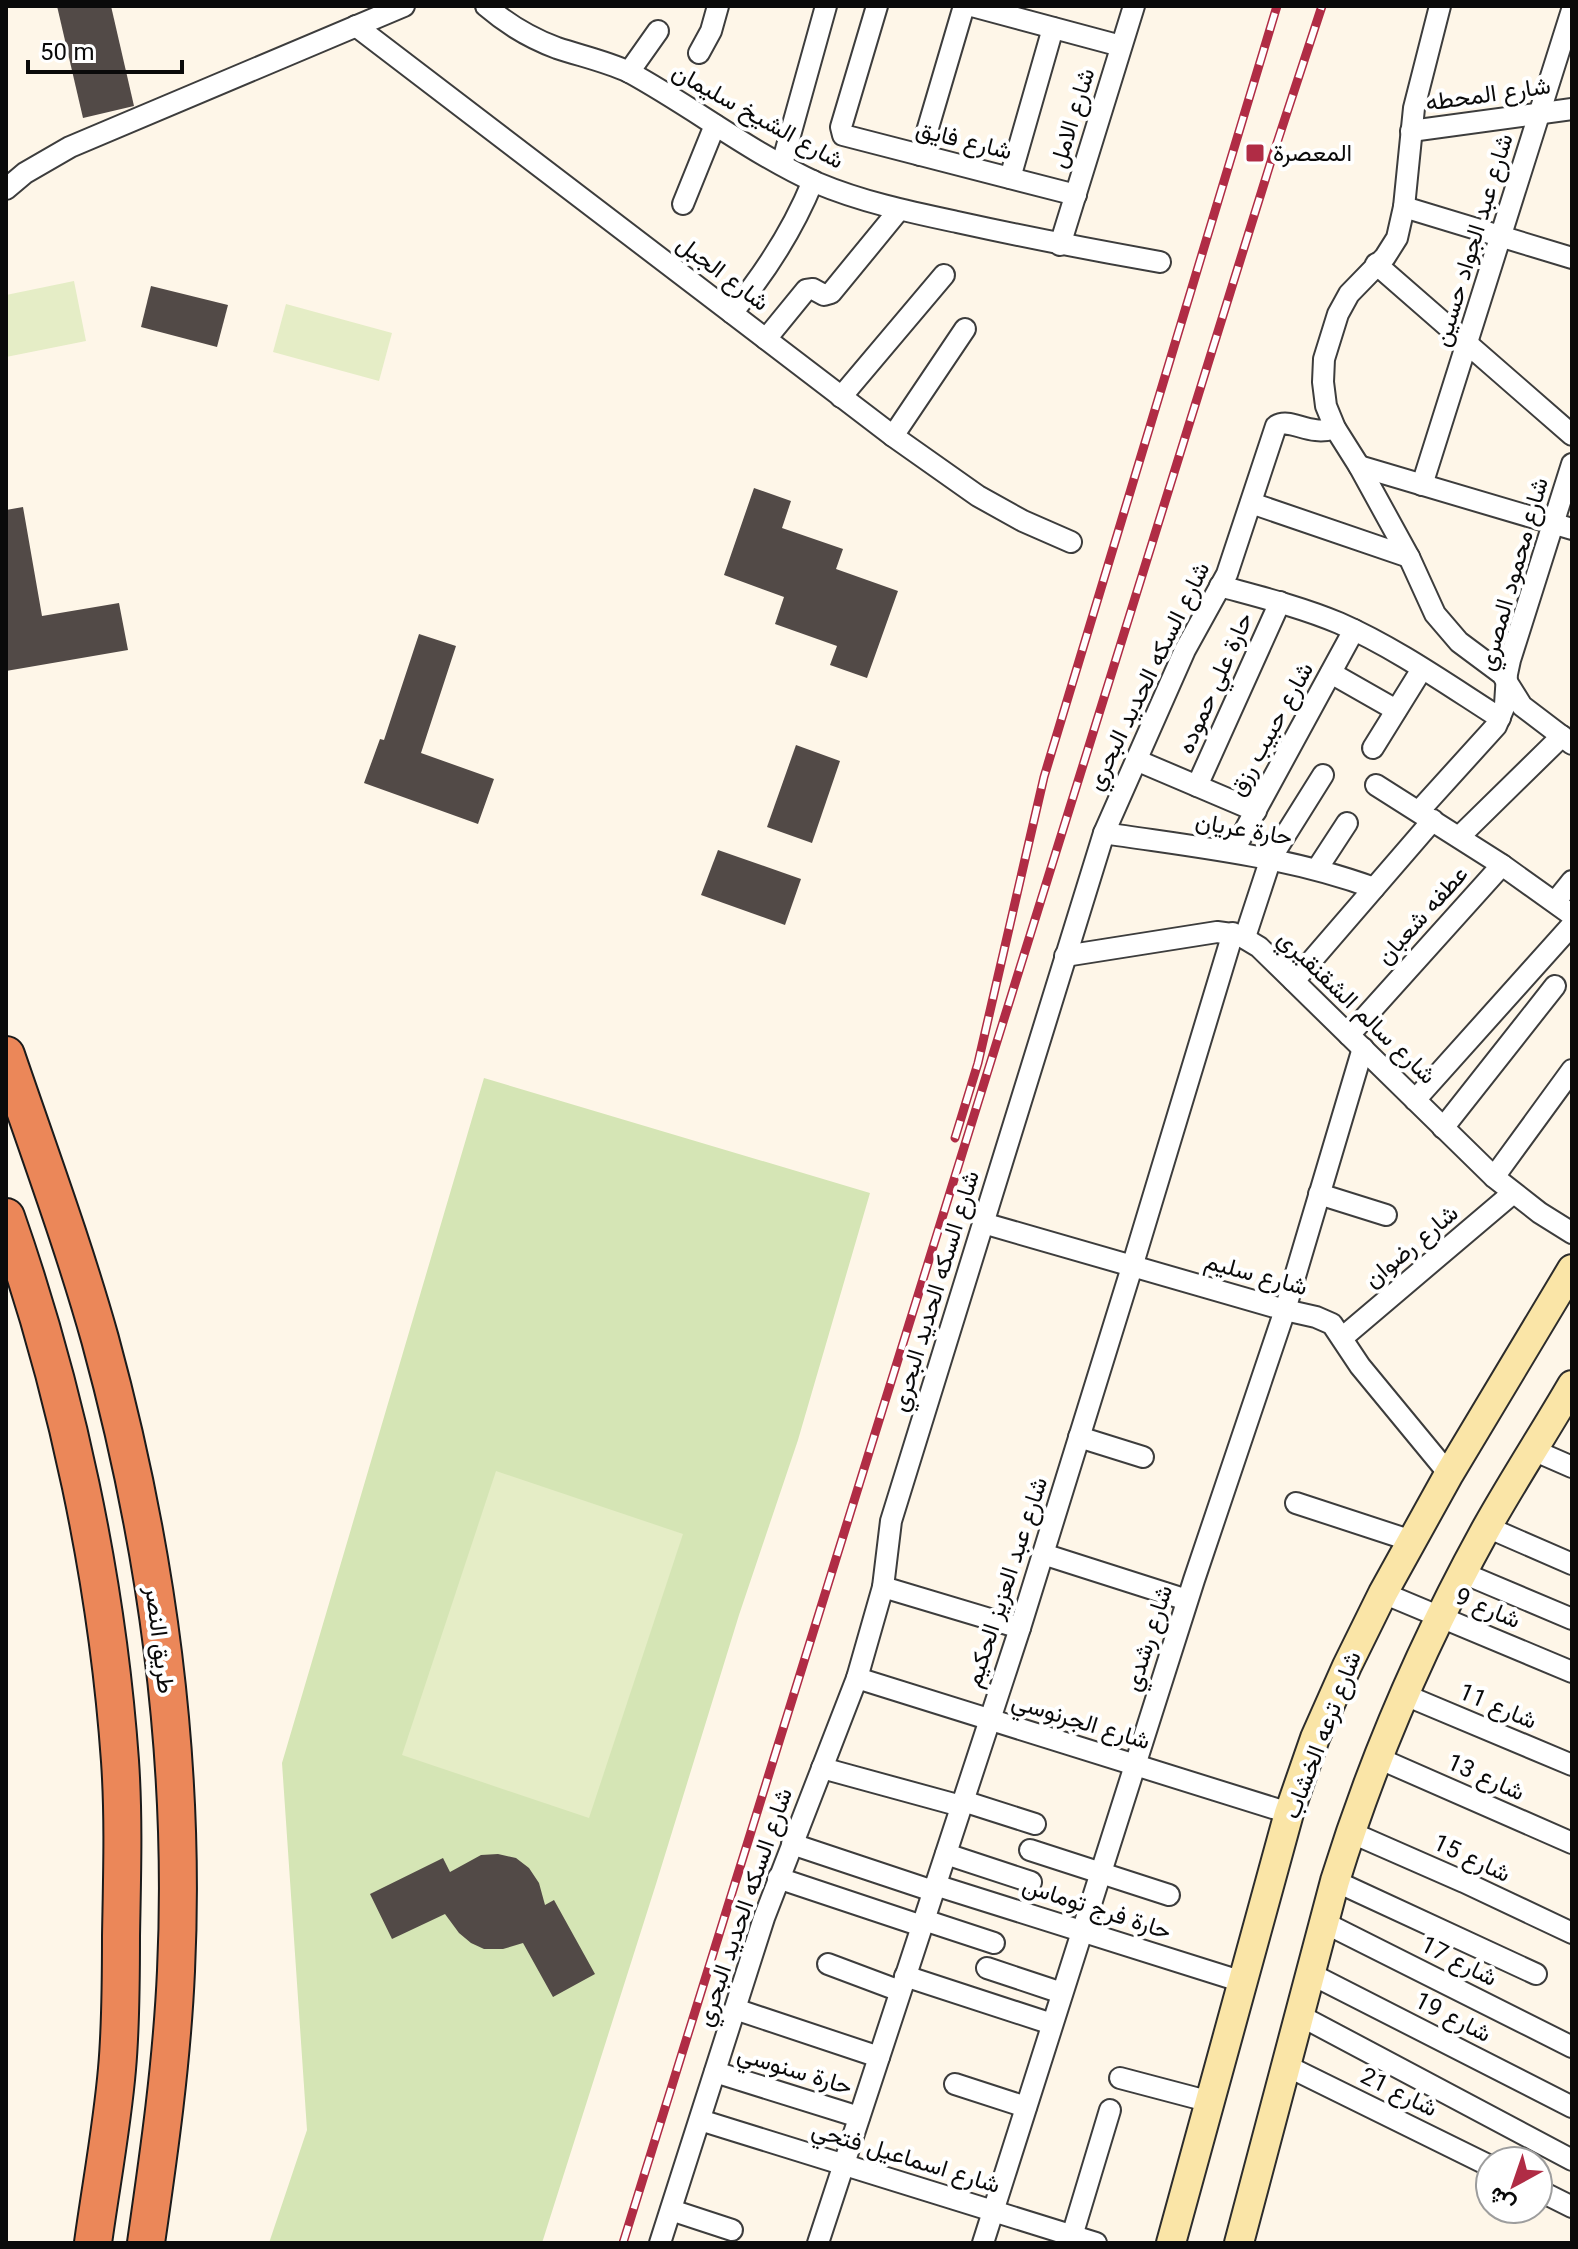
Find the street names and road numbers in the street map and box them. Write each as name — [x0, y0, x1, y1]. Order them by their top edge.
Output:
street label: شارع الشيخ سليمان — [664, 55, 850, 181]
street label: شارع الامل — [1041, 64, 1107, 173]
street label: شارع المحطه — [1423, 68, 1553, 124]
street label: شارع فايق — [911, 112, 1016, 172]
street label: شارع عبد الجواد حسين — [1424, 129, 1525, 352]
street label: شارع الجبل — [667, 227, 776, 322]
street label: شارع محمود المصري — [1469, 474, 1561, 676]
street label: شارع السكه الحديد البحري — [1078, 556, 1222, 798]
street label: حارة علي حموده — [1169, 607, 1265, 761]
street label: شارع حبيب رزق — [1220, 656, 1325, 804]
street label: حارة عريان — [1192, 804, 1295, 858]
street label: عطفه شعبان — [1368, 858, 1479, 975]
street label: شارع سالم الشقنقيري — [1267, 922, 1444, 1095]
street label: شارع السكه الحديد البحري — [882, 1166, 992, 1417]
street label: شارع رضوان — [1357, 1196, 1468, 1299]
street label: شارع سليم — [1200, 1244, 1311, 1308]
street label: شارع عبد العزيز الحكيم — [956, 1472, 1060, 1693]
street label: شارع 9 — [1448, 1579, 1526, 1641]
street label: شارع رشدي — [1115, 1581, 1185, 1697]
street label: طريق النصر — [132, 1583, 183, 1696]
street label: شارع ترعه الخشاب — [1274, 1646, 1373, 1825]
street label: شارع 11 — [1452, 1674, 1542, 1741]
street label: شارع الجرنوسي — [1006, 1684, 1154, 1762]
street label: شارع 13 — [1440, 1745, 1530, 1813]
street label: شارع السكه الحديد البحري — [687, 1783, 805, 2032]
street label: شارع 15 — [1426, 1825, 1516, 1894]
street label: حارة فرج توماس — [1017, 1868, 1176, 1952]
street label: شارع 17 — [1413, 1927, 1503, 1998]
street label: شارع 19 — [1407, 1983, 1497, 2054]
street label: حارة سنوسي — [732, 2036, 857, 2107]
street label: شارع 21 — [1353, 2059, 1443, 2129]
street label: شارع اسماعيل فتحي — [806, 2112, 1004, 2206]

